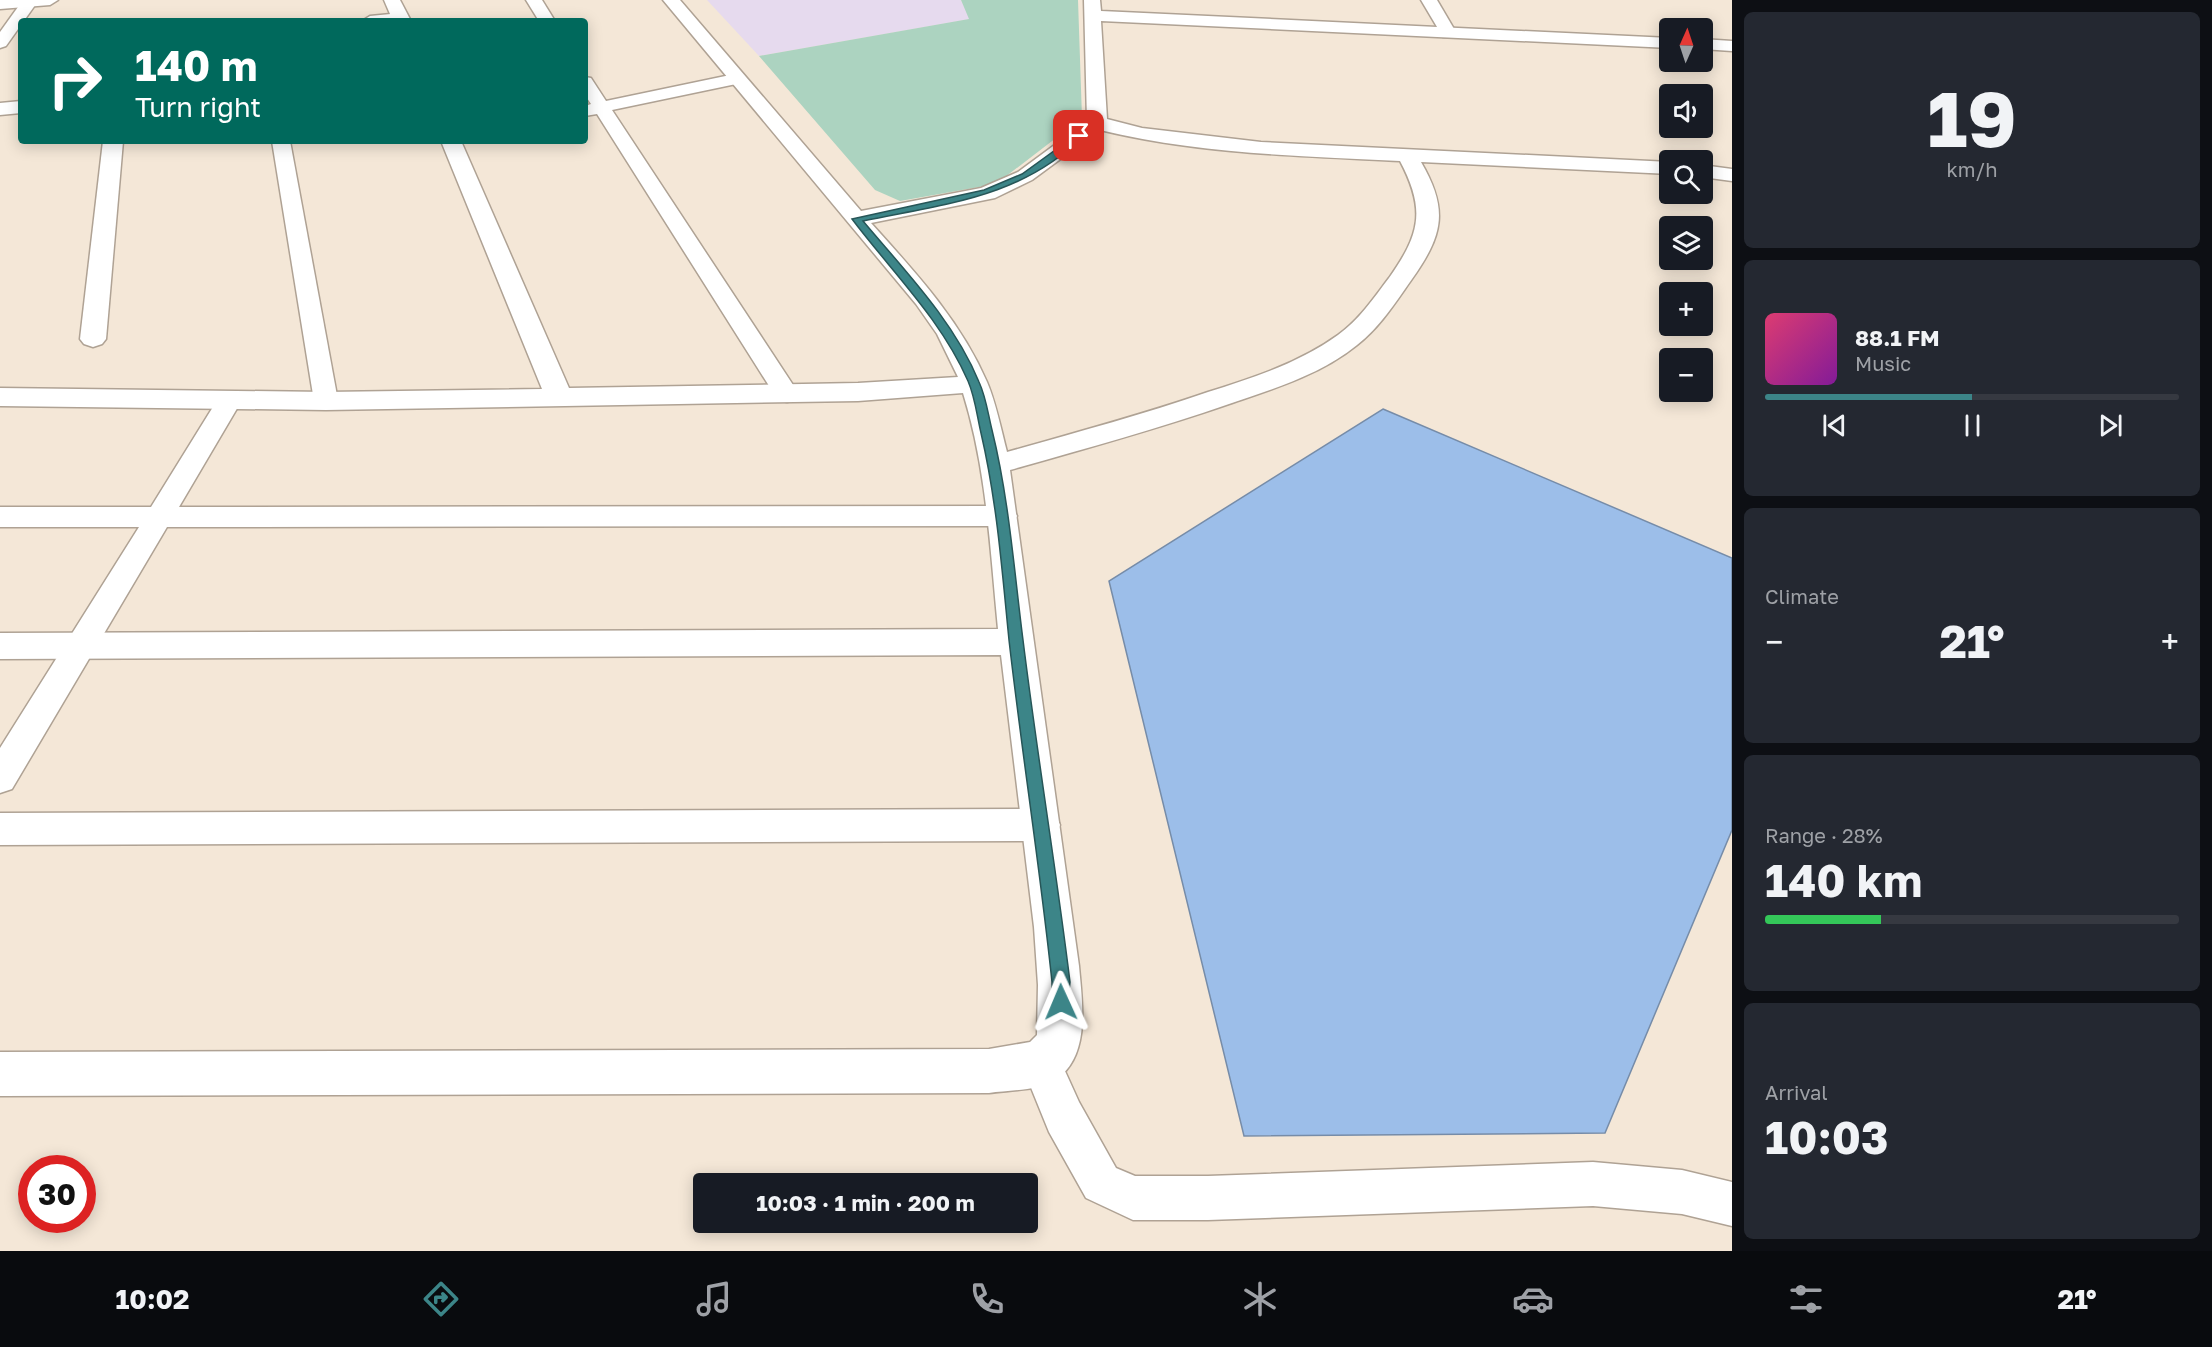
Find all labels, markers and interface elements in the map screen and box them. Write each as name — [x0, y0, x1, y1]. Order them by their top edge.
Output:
north arrow — [1659, 18, 1713, 72]
map controls — [1659, 18, 1713, 402]
text: 140 m — [135, 40, 257, 90]
icon: right — [36, 42, 114, 120]
text: 19 — [1927, 71, 2017, 164]
button: sound — [1659, 84, 1713, 138]
text: Turn right — [135, 91, 261, 123]
pin — [1053, 110, 1104, 161]
icon: arrive — [1062, 119, 1095, 152]
button: search — [1659, 150, 1713, 204]
text: km/h — [1947, 157, 1997, 181]
button: layers — [1659, 216, 1713, 270]
button: + — [1659, 282, 1713, 336]
text: 88.1 FM — [1855, 324, 1940, 351]
button: − — [1659, 348, 1713, 402]
text: Music — [1855, 351, 1911, 375]
icon: previous — [1818, 409, 1851, 442]
icon: pause — [1956, 409, 1989, 442]
icon: next — [2094, 409, 2127, 442]
text: Climate — [1765, 584, 1839, 608]
text: 21° — [1939, 614, 2005, 668]
text: − — [1765, 622, 1783, 661]
text: + — [2161, 622, 2179, 661]
text: Range · 28% — [1765, 823, 1883, 847]
text: 140 km — [1765, 853, 1922, 907]
position arrow — [1029, 970, 1093, 1034]
text: Arrival — [1765, 1080, 1828, 1104]
text: 10:03 — [1765, 1110, 1889, 1164]
speed limit sign: 30 — [18, 1155, 96, 1233]
text: 10:03 · 1 min · 200 m — [756, 1189, 975, 1216]
icon: directions — [420, 1278, 462, 1320]
icon: music — [693, 1278, 735, 1320]
icon: phone — [966, 1278, 1008, 1320]
icon: climate — [1239, 1278, 1281, 1320]
icon: car — [1512, 1278, 1554, 1320]
icon: filters — [1785, 1278, 1827, 1320]
text: 10:02 — [115, 1283, 190, 1315]
text: 21° — [2057, 1283, 2097, 1315]

